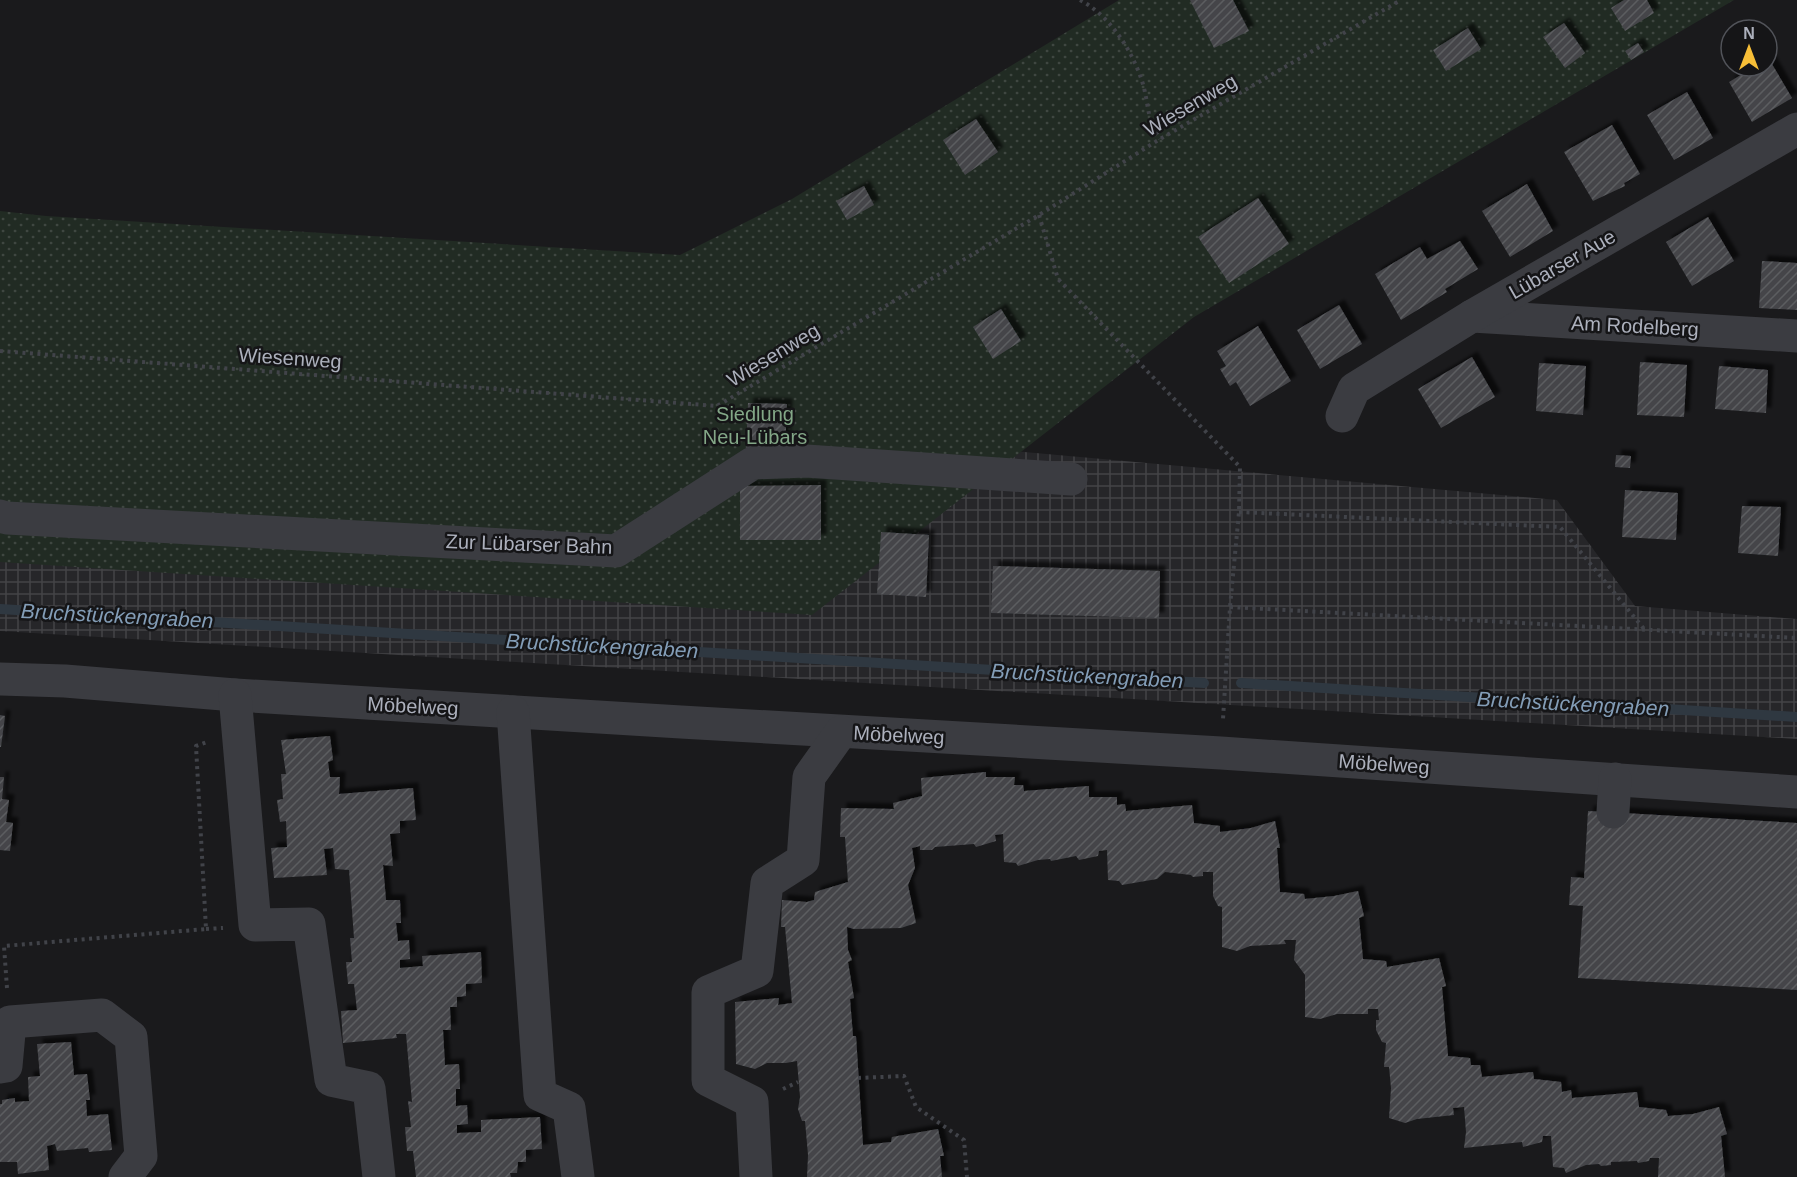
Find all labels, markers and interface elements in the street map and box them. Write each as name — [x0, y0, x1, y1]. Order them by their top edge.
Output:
north arrow — [1719, 18, 1779, 78]
text: N — [1743, 25, 1755, 42]
street label: Wiesenweg — [1140, 70, 1240, 140]
street label: Lübarser Aue — [1505, 225, 1619, 303]
street label: Am Rodelberg — [1571, 312, 1699, 340]
street label: Wiesenweg — [723, 319, 823, 391]
street label: Wiesenweg — [238, 343, 342, 373]
park label: Siedlung Neu-Lübars — [703, 403, 807, 448]
street label: Zur Lübarser Bahn — [445, 530, 613, 558]
water label: Bruchstückengraben — [20, 599, 214, 632]
water label: Bruchstückengraben — [505, 629, 699, 662]
water label: Bruchstückengraben — [990, 659, 1184, 692]
water label: Bruchstückengraben — [1476, 687, 1670, 720]
street label: Möbelweg — [367, 693, 459, 719]
street label: Möbelweg — [853, 722, 945, 748]
street label: Möbelweg — [1338, 750, 1430, 778]

